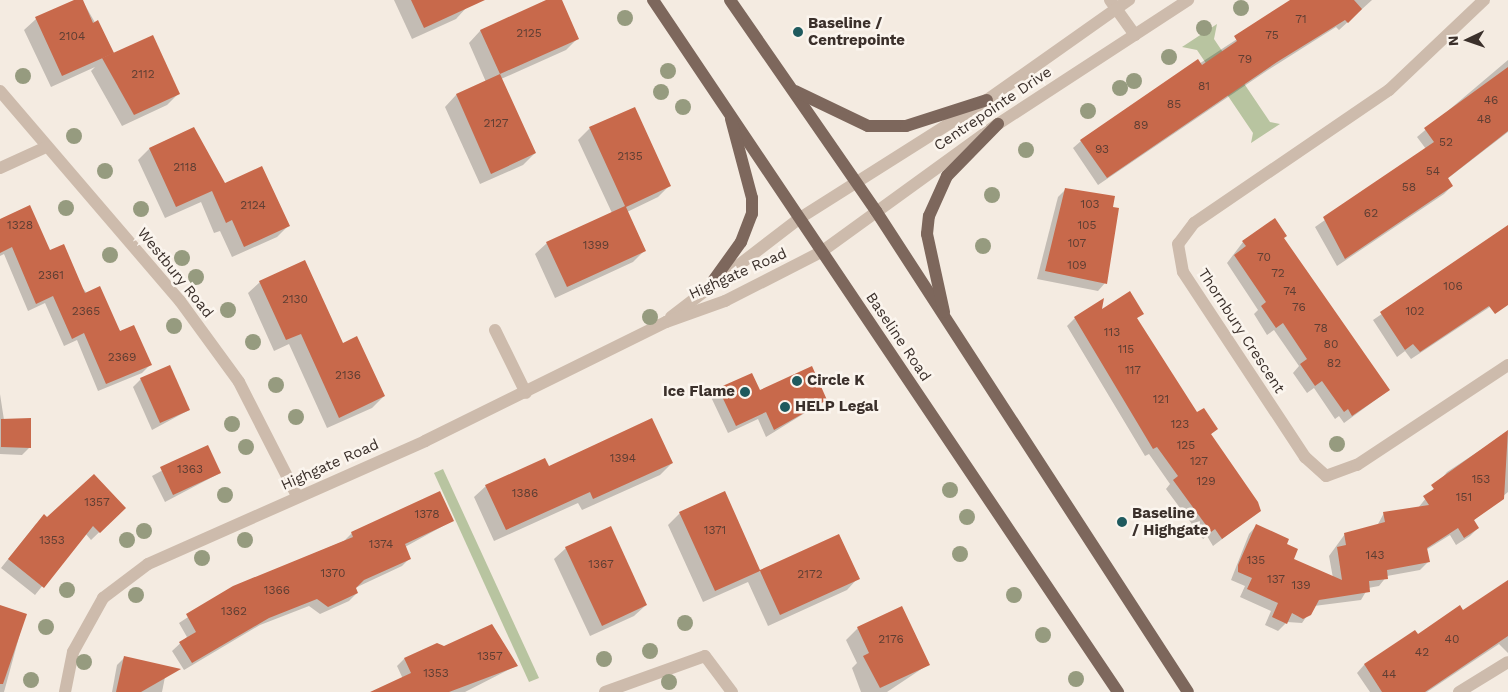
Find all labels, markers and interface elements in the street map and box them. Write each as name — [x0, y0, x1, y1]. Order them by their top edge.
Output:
house number: 71 — [1295, 13, 1307, 27]
place label: Baseline / Centrepointe — [808, 14, 905, 49]
north arrow — [1443, 15, 1493, 65]
marker: Baseline / Centrepointe — [792, 26, 804, 38]
house number: 2125 — [516, 27, 542, 41]
house number: 75 — [1265, 29, 1279, 43]
house number: 2104 — [59, 30, 85, 44]
text: N — [1445, 35, 1461, 46]
house number: 79 — [1238, 53, 1252, 67]
street label: Centrepointe Drive — [931, 63, 1055, 155]
house number: 2112 — [131, 68, 155, 82]
house number: 81 — [1198, 80, 1210, 94]
house number: 46 — [1484, 94, 1498, 108]
house number: 85 — [1167, 98, 1181, 112]
house number: 48 — [1477, 113, 1491, 127]
house number: 2127 — [483, 117, 509, 131]
house number: 89 — [1134, 119, 1148, 133]
house number: 52 — [1439, 136, 1453, 150]
house number: 93 — [1095, 143, 1109, 157]
house number: 2135 — [617, 150, 643, 164]
house number: 2118 — [173, 161, 197, 175]
house number: 54 — [1426, 165, 1440, 179]
house number: 58 — [1402, 181, 1416, 195]
house number: 103 — [1081, 198, 1099, 212]
house number: 2124 — [240, 199, 266, 213]
house number: 62 — [1364, 207, 1378, 221]
house number: 1328 — [7, 219, 33, 233]
house number: 105 — [1077, 219, 1097, 233]
street label: Westbury Road — [133, 224, 217, 322]
house number: 107 — [1068, 237, 1086, 251]
house number: 1399 — [583, 239, 609, 253]
street label: Highgate Road — [686, 244, 790, 304]
house number: 70 — [1257, 251, 1271, 265]
house number: 109 — [1067, 259, 1087, 273]
street label: Thornbury Crescent — [1194, 265, 1288, 397]
house number: 72 — [1271, 267, 1285, 281]
house number: 2361 — [38, 269, 64, 283]
house number: 106 — [1443, 280, 1463, 294]
house number: 74 — [1283, 285, 1297, 299]
street label: Baseline Road — [862, 289, 934, 385]
house number: 2130 — [282, 293, 308, 307]
house number: 76 — [1292, 301, 1306, 315]
house number: 2365 — [72, 305, 100, 319]
house number: 102 — [1405, 305, 1425, 319]
house number: 78 — [1314, 322, 1328, 336]
house number: 113 — [1104, 326, 1120, 340]
house number: 80 — [1324, 338, 1338, 352]
house number: 115 — [1118, 343, 1134, 357]
house number: 2369 — [108, 351, 136, 365]
house number: 82 — [1327, 357, 1341, 371]
house number: 117 — [1125, 364, 1141, 378]
house number: 2136 — [335, 369, 361, 383]
place label: Circle K — [807, 372, 865, 390]
marker: Circle K — [791, 375, 803, 387]
place label: Ice Flame — [663, 383, 735, 401]
marker: Ice Flame — [739, 386, 751, 398]
house number: 121 — [1153, 393, 1169, 407]
place label: HELP Legal — [795, 398, 879, 416]
marker: HELP Legal — [779, 401, 791, 413]
house number: 123 — [1171, 418, 1189, 432]
street label: Highgate Road — [278, 435, 382, 495]
house number: 125 — [1177, 439, 1195, 453]
house number: 1394 — [610, 452, 636, 466]
house number: 127 — [1190, 455, 1208, 469]
house number: 1363 — [177, 463, 203, 477]
house number: 153 — [1472, 473, 1490, 487]
house number: 129 — [1196, 475, 1216, 489]
house number: 1386 — [512, 487, 538, 501]
house number: 151 — [1456, 491, 1472, 505]
house number: 1357 — [84, 496, 110, 510]
place label: Baseline / Highgate — [1132, 504, 1209, 539]
house number: 1378 — [414, 508, 440, 522]
marker: Baseline / Highgate — [1116, 516, 1128, 528]
house number: 1371 — [704, 524, 726, 538]
house number: 1353 — [39, 534, 65, 548]
house number: 1374 — [369, 538, 393, 552]
house number: 143 — [1365, 549, 1385, 563]
house number: 135 — [1247, 554, 1265, 568]
house number: 1367 — [588, 558, 614, 572]
house number: 1370 — [320, 567, 346, 581]
house number: 2172 — [797, 568, 823, 582]
house number: 137 — [1267, 573, 1285, 587]
house number: 139 — [1291, 579, 1311, 593]
house number: 1366 — [264, 584, 290, 598]
house number: 1362 — [221, 605, 247, 619]
house number: 2176 — [878, 633, 904, 647]
house number: 40 — [1445, 633, 1459, 647]
house number: 42 — [1415, 646, 1429, 660]
house number: 1357 — [477, 650, 503, 664]
house number: 1353 — [423, 667, 449, 681]
house number: 44 — [1382, 668, 1396, 682]

